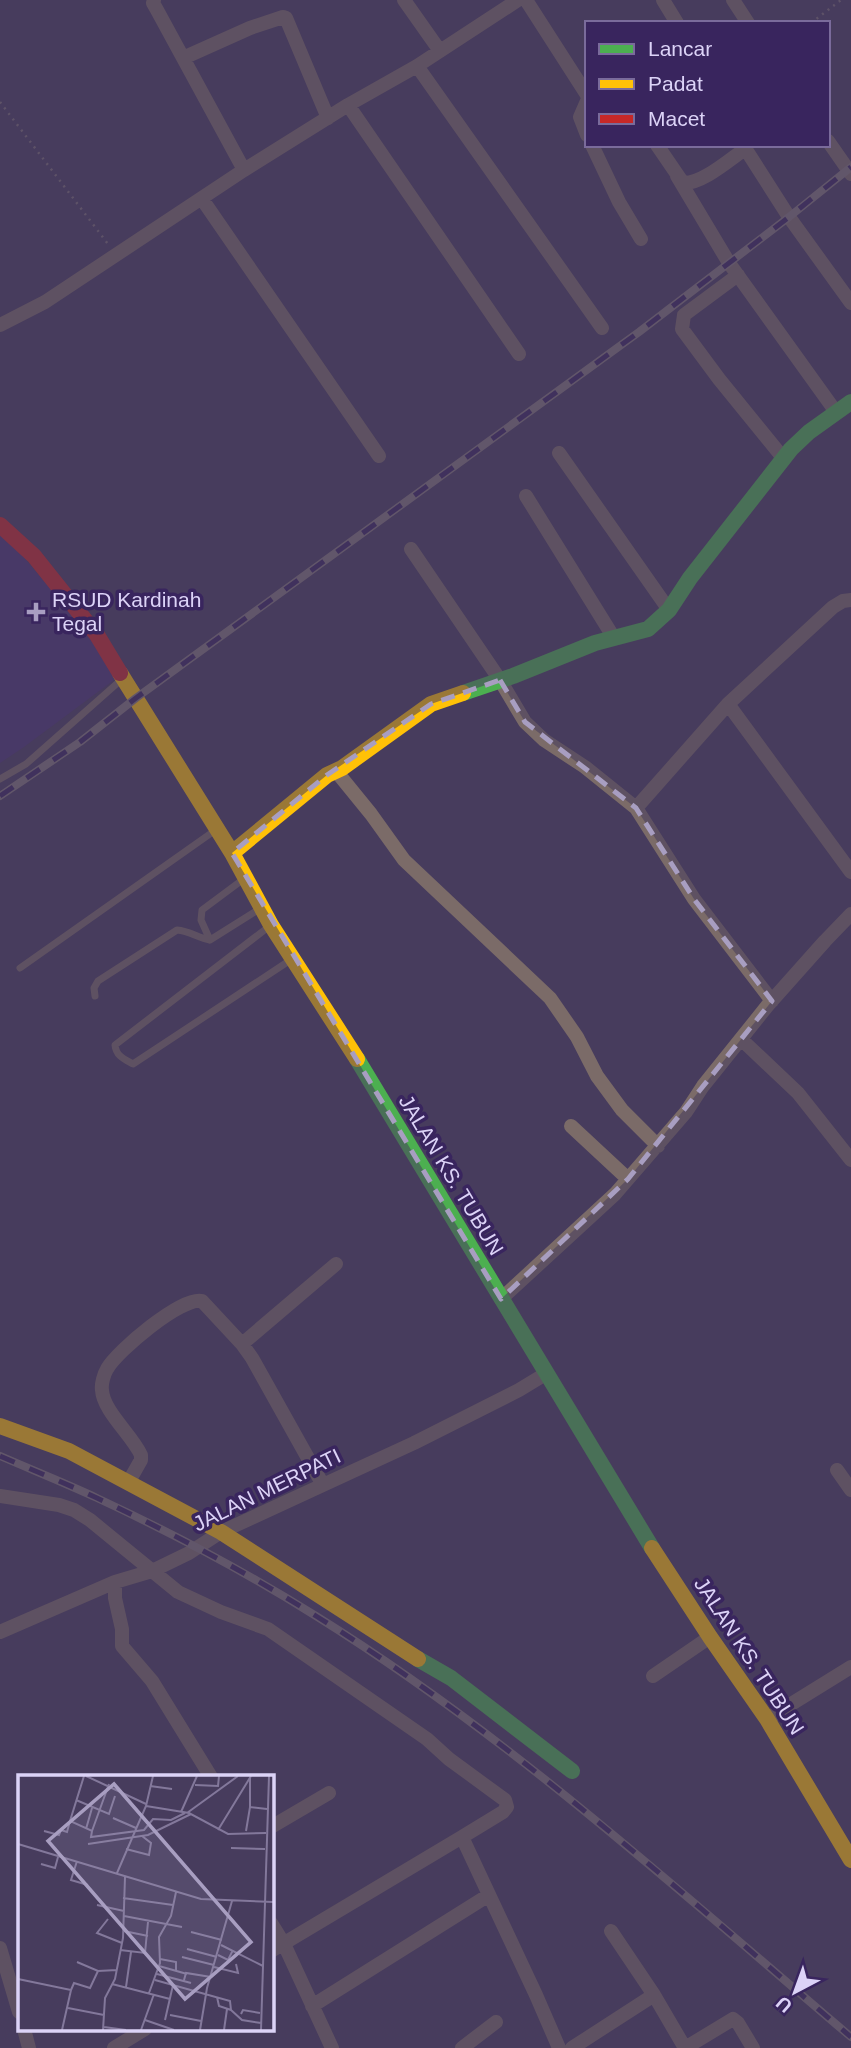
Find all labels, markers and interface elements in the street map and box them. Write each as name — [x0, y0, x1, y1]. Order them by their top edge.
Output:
legend — [585, 21, 830, 147]
text: Lancar — [648, 37, 712, 60]
text: Padat — [648, 72, 703, 95]
text: Macet — [648, 107, 705, 130]
place label: RSUD Kardinah Tegal — [52, 588, 201, 635]
marker: RSUD Kardinah Tegal — [26, 602, 46, 622]
street label: JALAN KS. TUBUN — [394, 1090, 508, 1259]
street label: JALAN MERPATI — [189, 1444, 344, 1535]
street label: JALAN KS. TUBUN — [690, 1573, 809, 1739]
inset map — [18, 1775, 273, 2030]
north arrow — [760, 1957, 830, 2027]
text: U — [772, 1992, 796, 2017]

